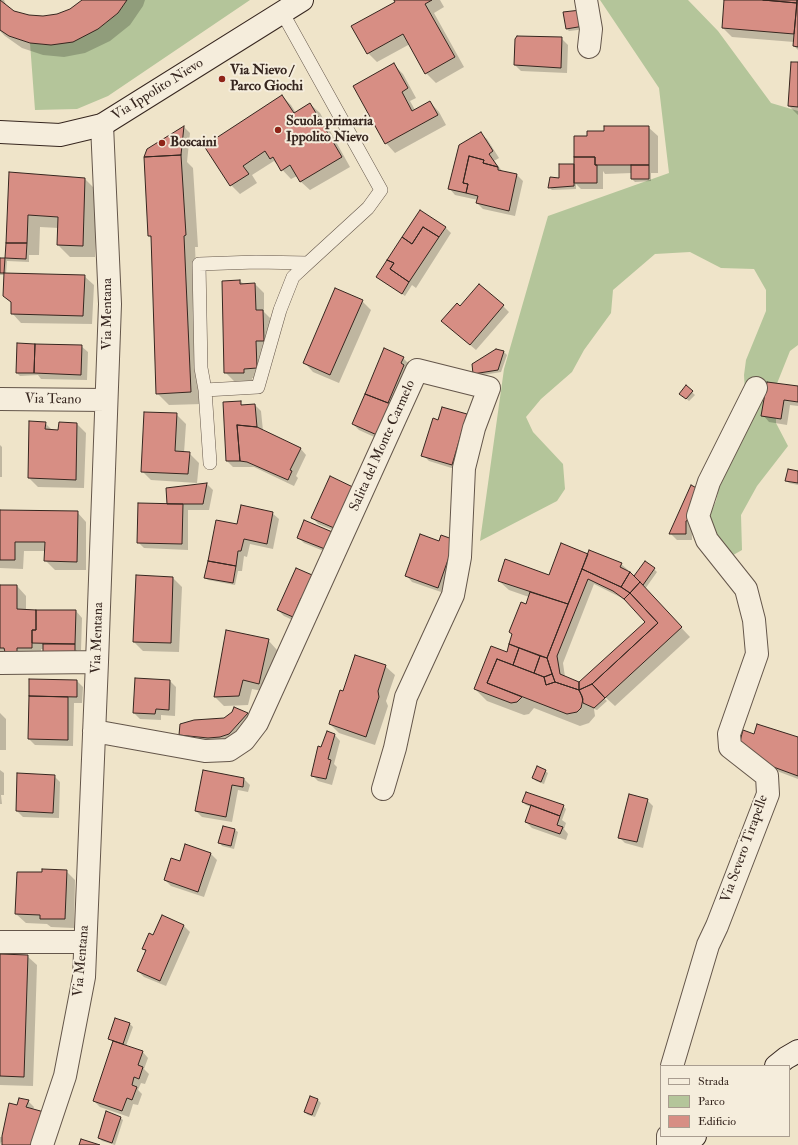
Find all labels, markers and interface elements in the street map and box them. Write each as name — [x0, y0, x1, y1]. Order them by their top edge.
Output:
street label: Via Ippolito Nievo — [109, 55, 207, 125]
place label: Via Nievo / Parco Giochi — [230, 63, 303, 96]
marker: Via Nievo / Parco Giochi — [217, 74, 227, 84]
place label: Scuola primaria Ippolito Nievo — [286, 114, 373, 146]
marker: Scuola primaria Ippolito Nievo — [273, 125, 283, 135]
place label: Boscaini — [170, 135, 217, 151]
marker: Boscaini — [157, 138, 167, 148]
street label: Via Mentana — [100, 278, 116, 350]
street label: Salita del Monte Carmelo — [346, 378, 420, 514]
street label: Via Teano — [25, 391, 81, 409]
street label: Via Mentana — [88, 602, 108, 674]
street label: Via Severo Tirapelle — [718, 793, 772, 905]
street label: Via Mentana — [71, 924, 93, 998]
legend — [660, 1065, 790, 1137]
text: Strada — [698, 1074, 729, 1089]
text: Parco — [698, 1094, 725, 1109]
text: Edificio — [698, 1114, 736, 1129]

